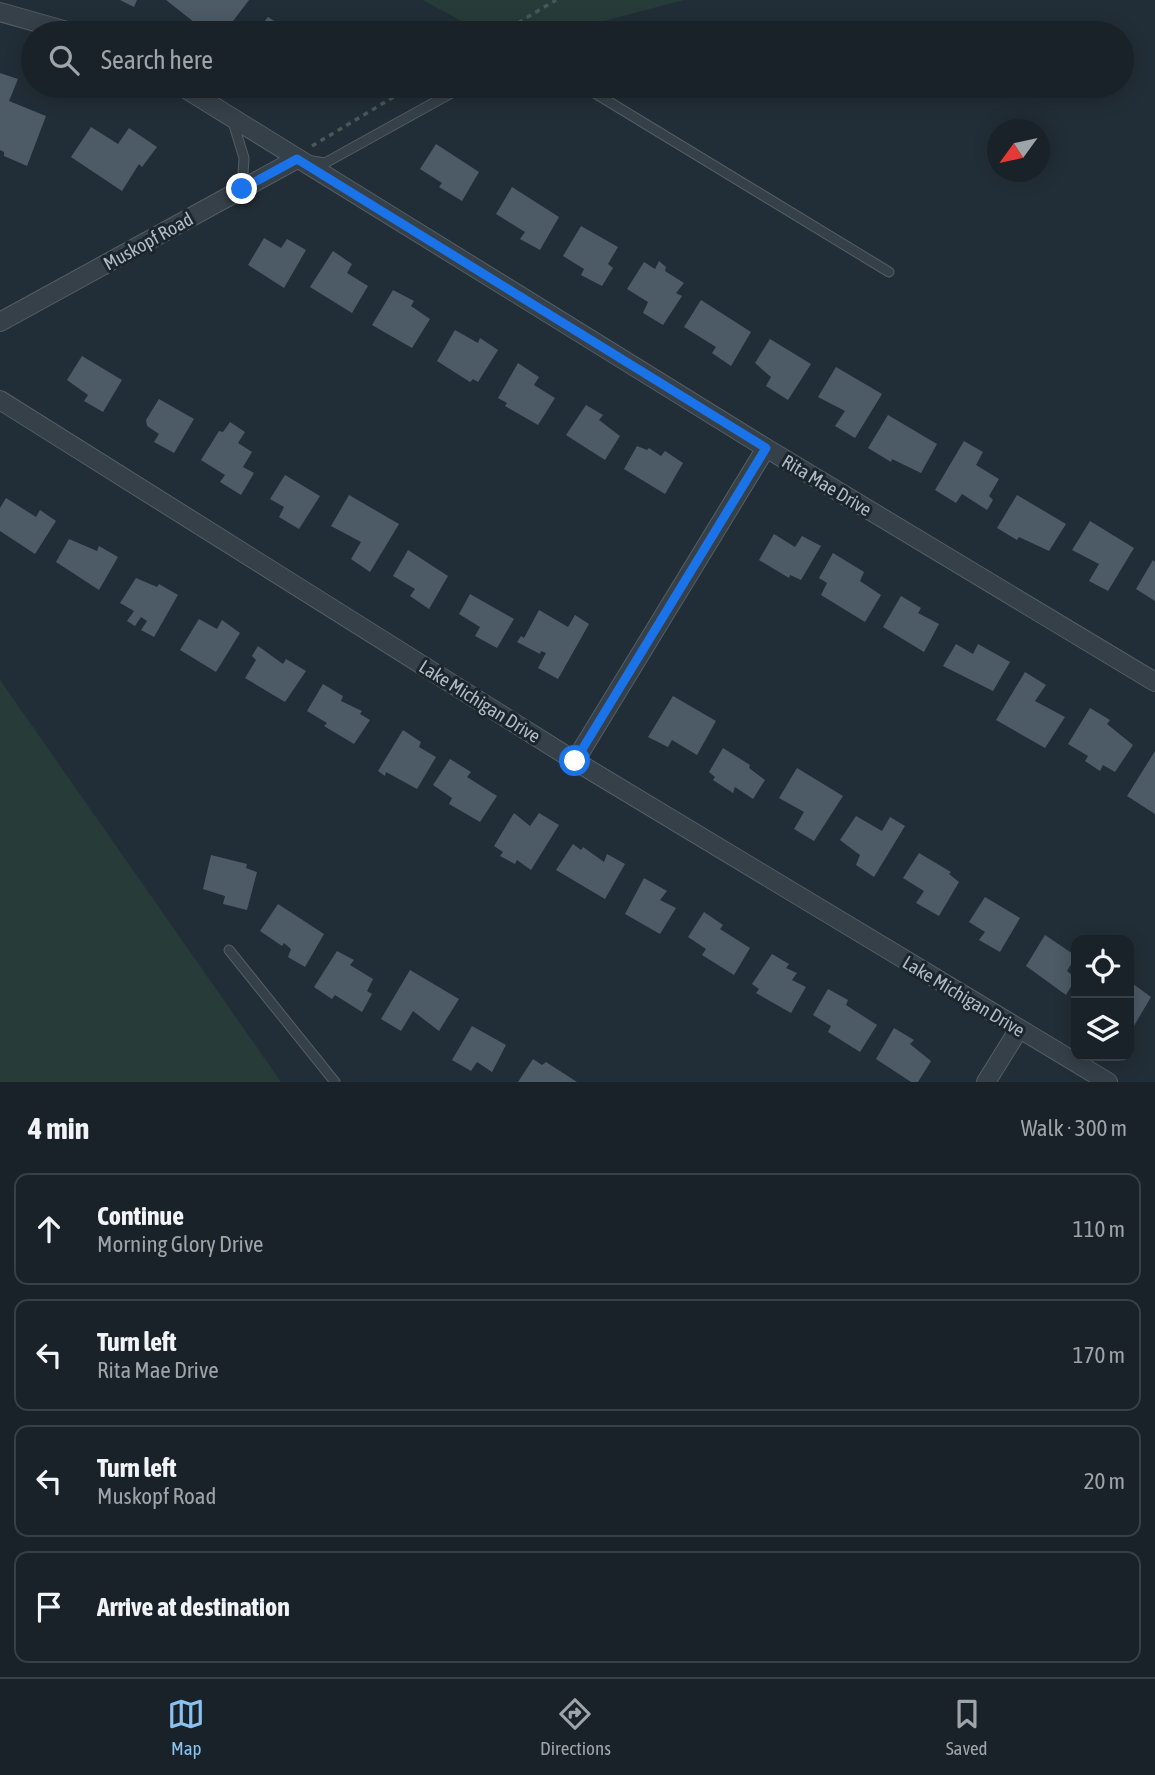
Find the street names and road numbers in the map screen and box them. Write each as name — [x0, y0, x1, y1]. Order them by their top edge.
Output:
street label: Muskopf Road — [100, 207, 196, 275]
street label: Rita Mae Drive — [778, 450, 876, 520]
street label: Lake Michigan Drive — [415, 655, 545, 747]
street label: Lake Michigan Drive — [899, 951, 1029, 1041]

